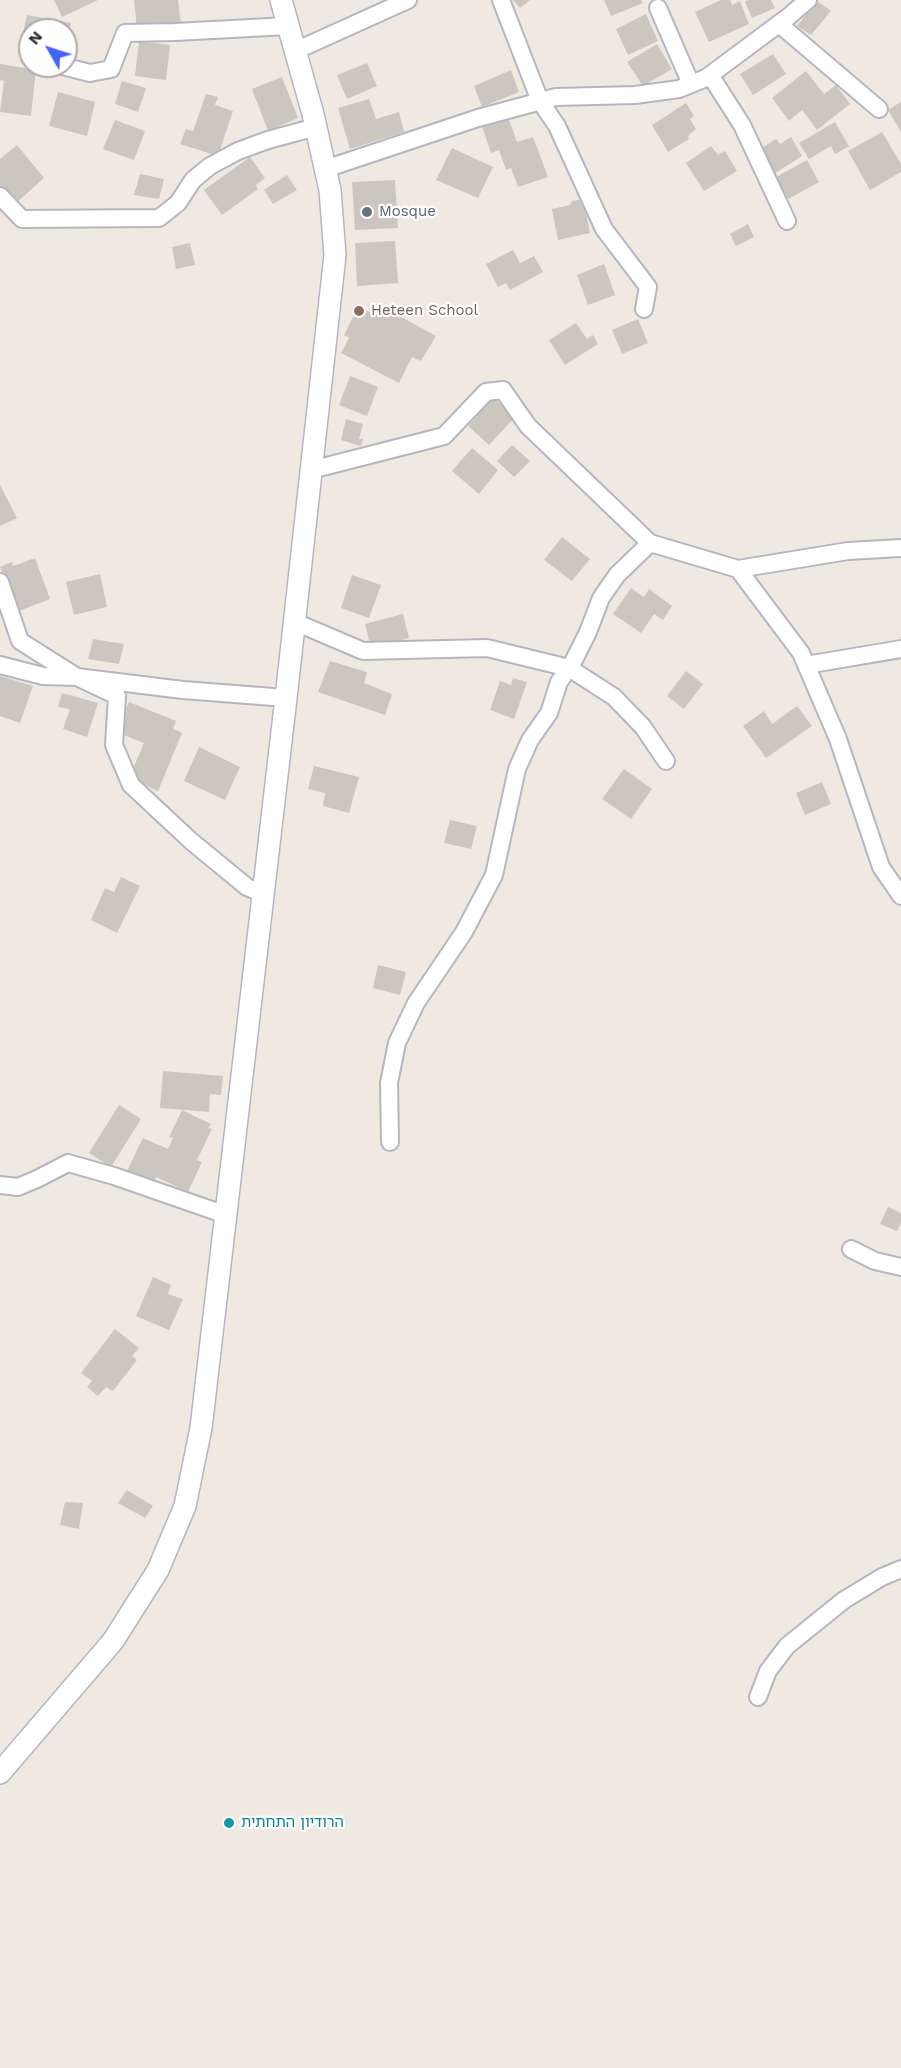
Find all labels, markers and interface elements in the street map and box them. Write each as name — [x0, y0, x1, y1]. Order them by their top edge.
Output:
north arrow — [18, 18, 78, 78]
text: N — [24, 27, 46, 48]
place label: Mosque — [379, 203, 436, 221]
marker: Mosque — [360, 205, 374, 219]
place label: Heteen School — [371, 302, 478, 320]
marker: Heteen School — [352, 304, 366, 318]
place label: הרודיון התחתית — [241, 1814, 344, 1832]
marker: הרודיון התחתית — [222, 1816, 236, 1830]

